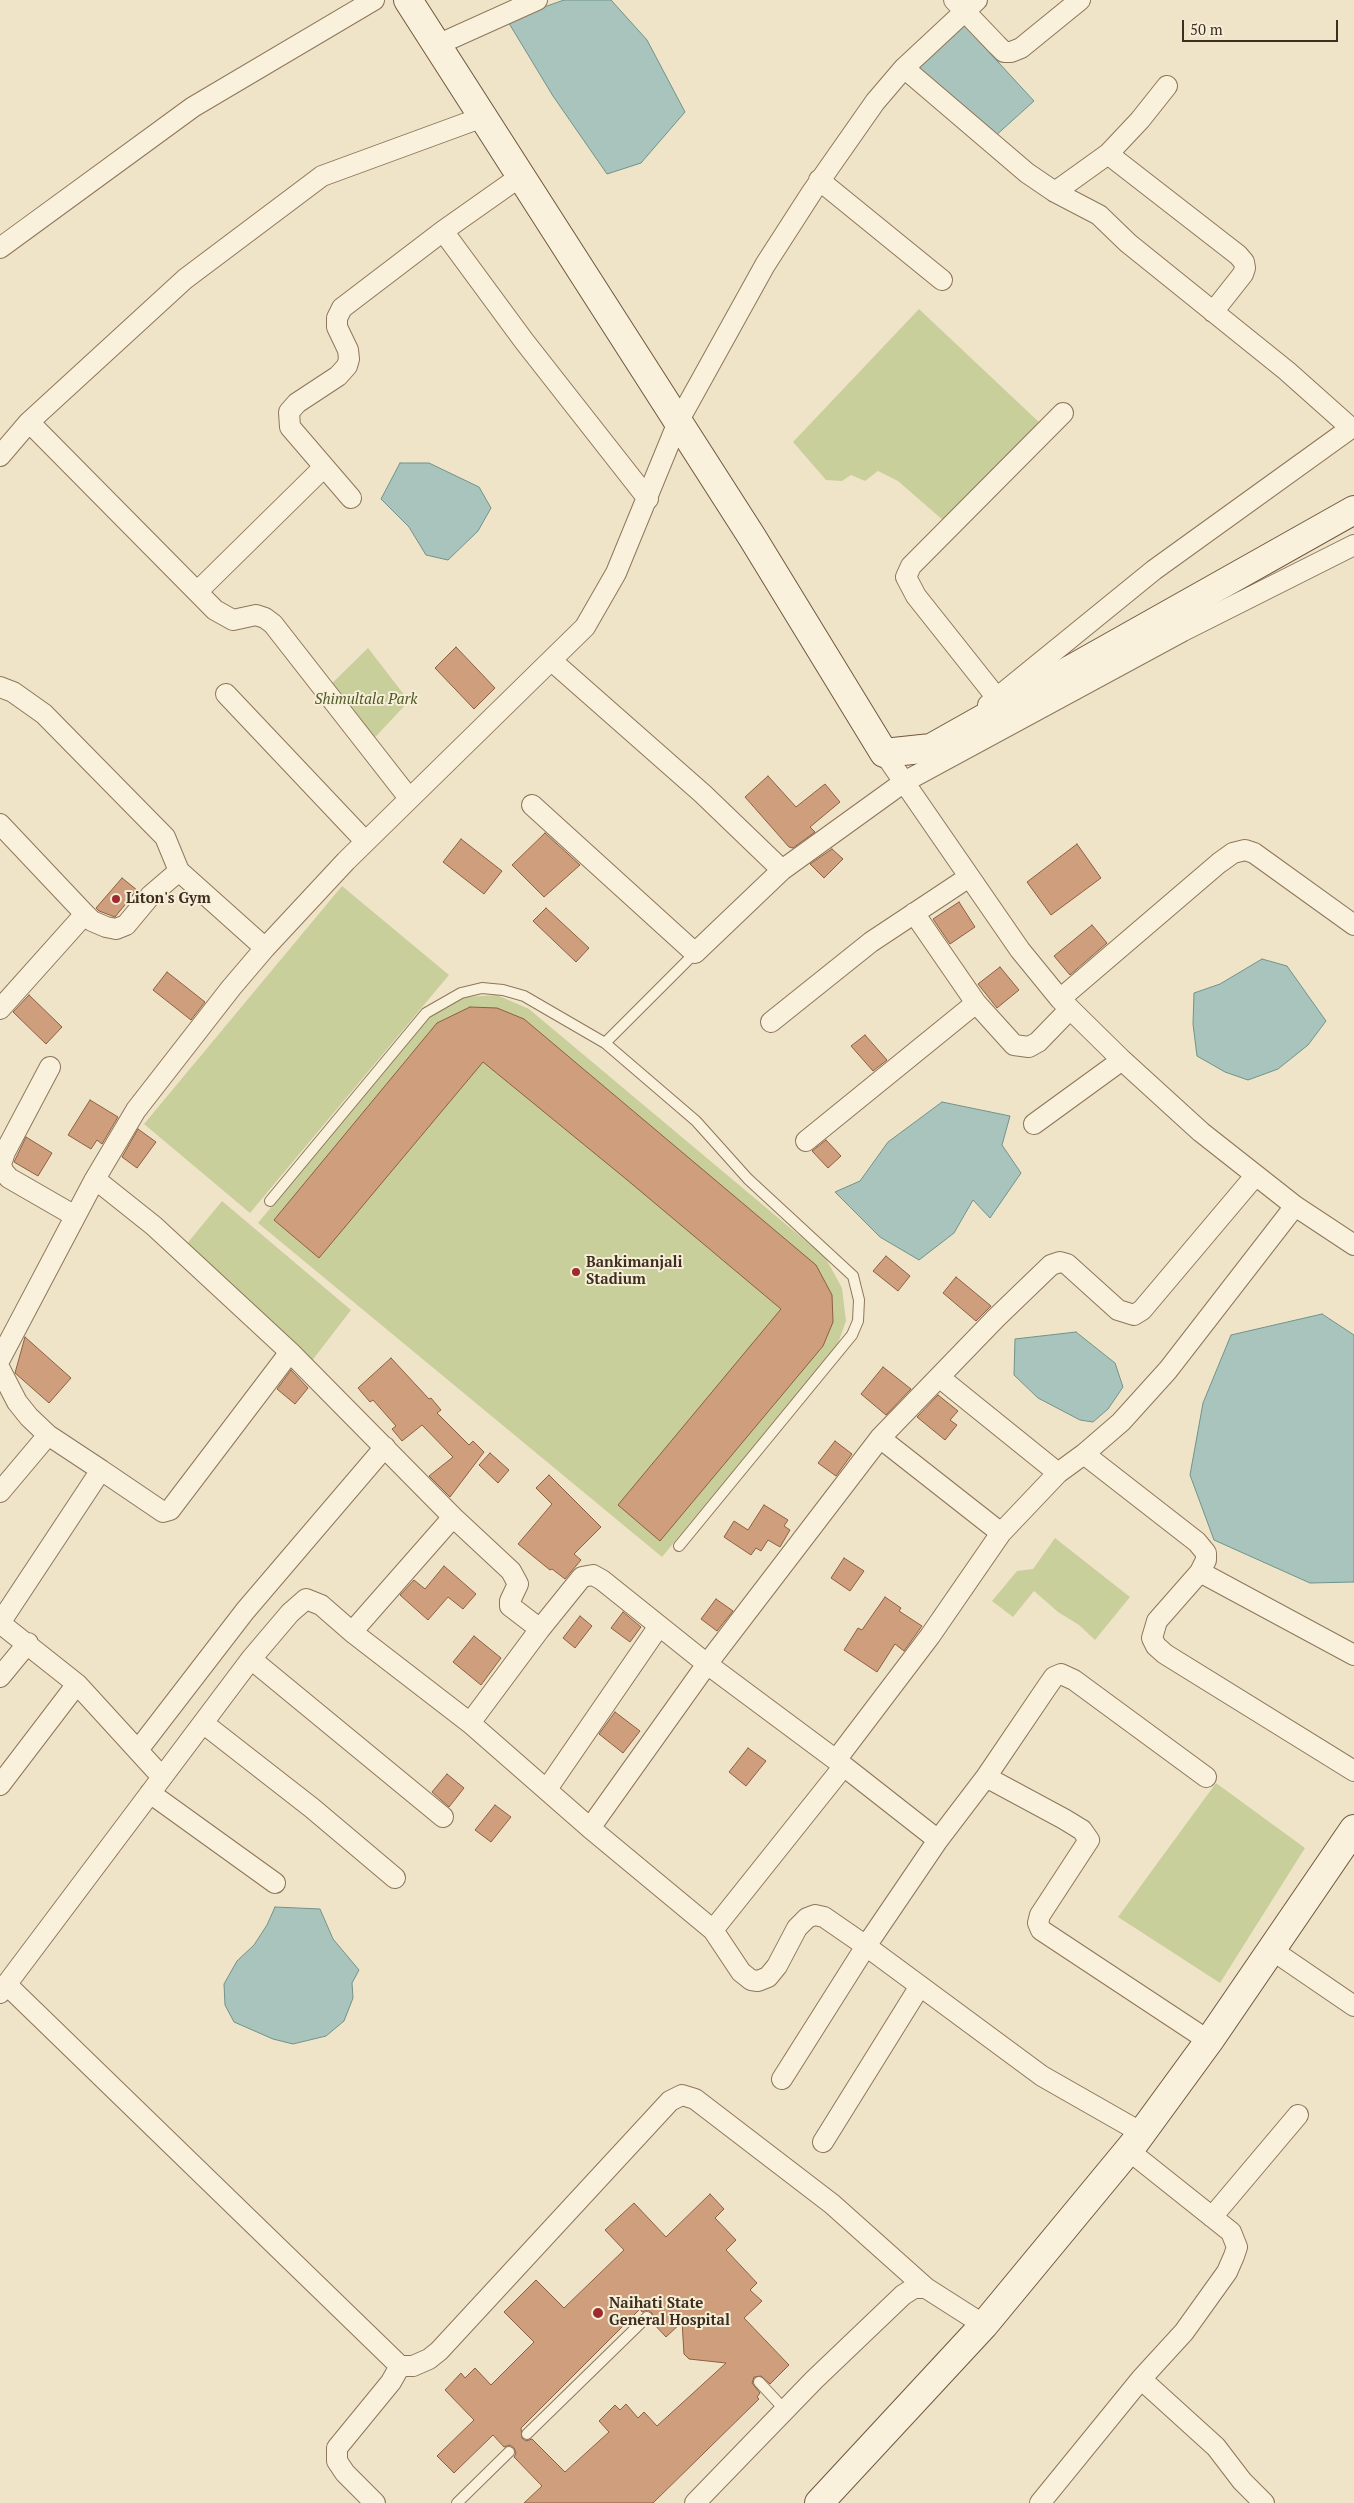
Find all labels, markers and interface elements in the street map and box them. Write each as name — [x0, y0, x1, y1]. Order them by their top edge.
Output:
scale bar — [1184, 10, 1340, 42]
text: 50 m — [1190, 19, 1223, 39]
park label: Shimultala Park — [314, 691, 418, 709]
place label: Liton's Gym — [126, 890, 211, 908]
marker: Liton's Gym — [110, 893, 122, 905]
place label: Bankimanjali Stadium — [586, 1254, 682, 1289]
marker: Bankimanjali Stadium — [570, 1266, 582, 1278]
place label: Naihati State General Hospital — [609, 2295, 730, 2330]
marker: Naihati State General Hospital — [591, 2306, 605, 2320]

